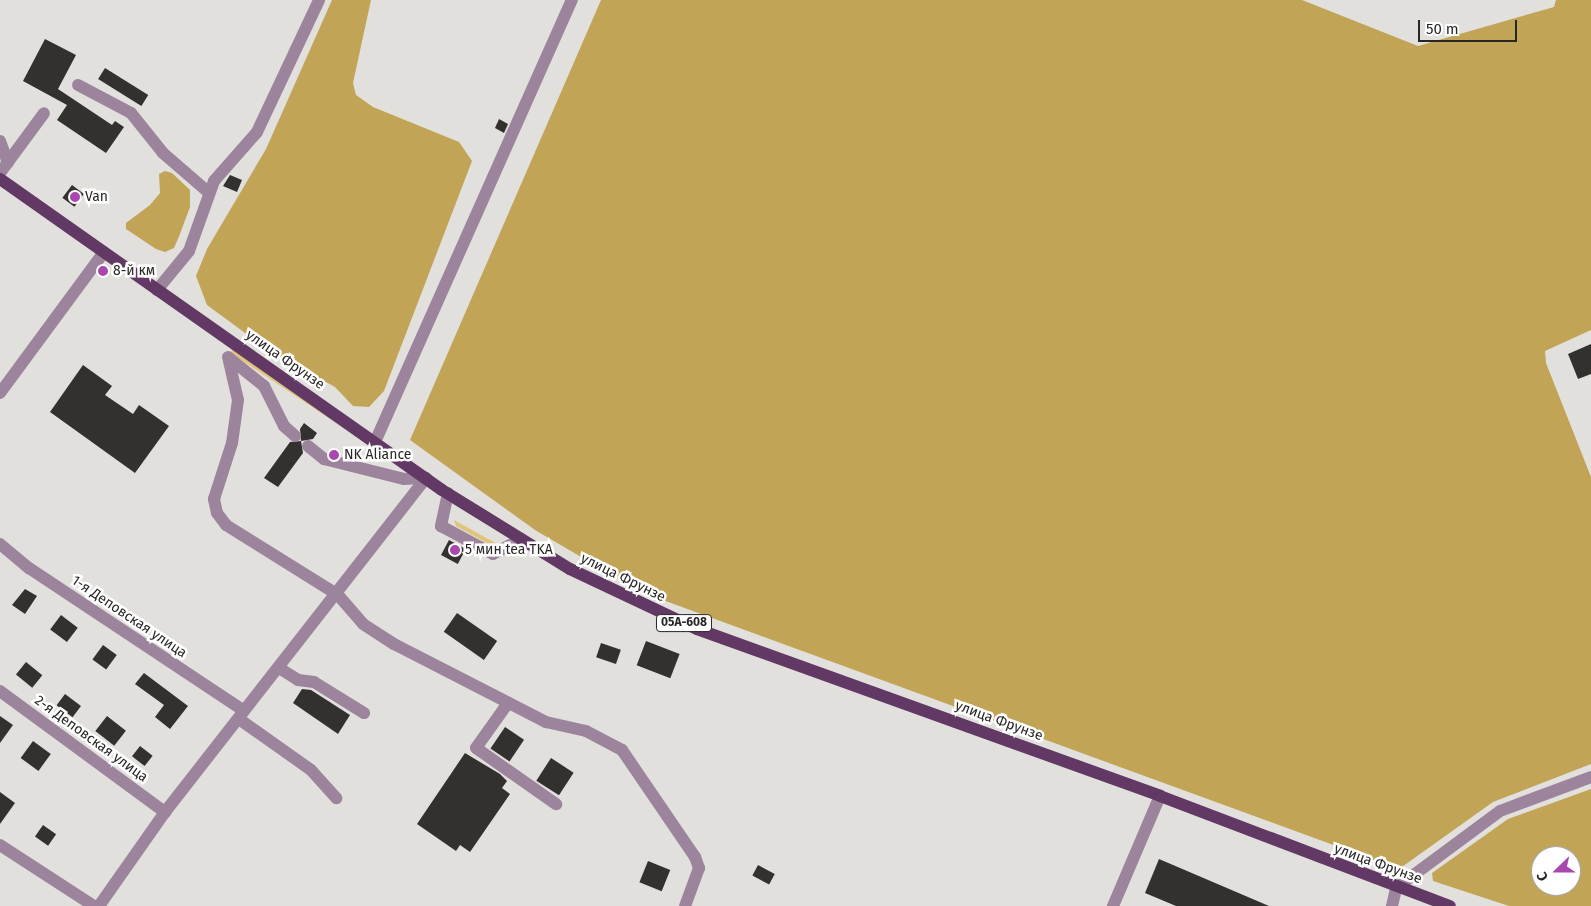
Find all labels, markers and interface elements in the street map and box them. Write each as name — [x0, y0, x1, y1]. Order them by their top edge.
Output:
scale bar — [1421, 10, 1520, 42]
text: 50 m — [1426, 20, 1459, 38]
place label: Van — [85, 189, 108, 205]
marker: Van — [69, 191, 81, 203]
place label: 8-й км — [113, 263, 155, 279]
marker: 8-й км — [97, 265, 109, 277]
street label: улица Фрунзе — [242, 327, 328, 393]
place label: NK Aliance — [344, 447, 411, 463]
marker: NK Aliance — [328, 449, 340, 461]
place label: 5 мин tea TKA — [465, 542, 553, 558]
marker: 5 мин tea TKA — [449, 544, 461, 556]
street label: улица Фрунзе — [578, 550, 668, 606]
street label: 1-я Деповская улица — [68, 572, 190, 662]
road number: 05А-608 — [655, 614, 713, 632]
street label: 2-я Деповская улица — [31, 692, 151, 786]
street label: улица Фрунзе — [953, 697, 1045, 745]
street label: улица Фрунзе — [1332, 840, 1424, 888]
north arrow — [1531, 846, 1581, 896]
text: С — [1533, 870, 1552, 883]

